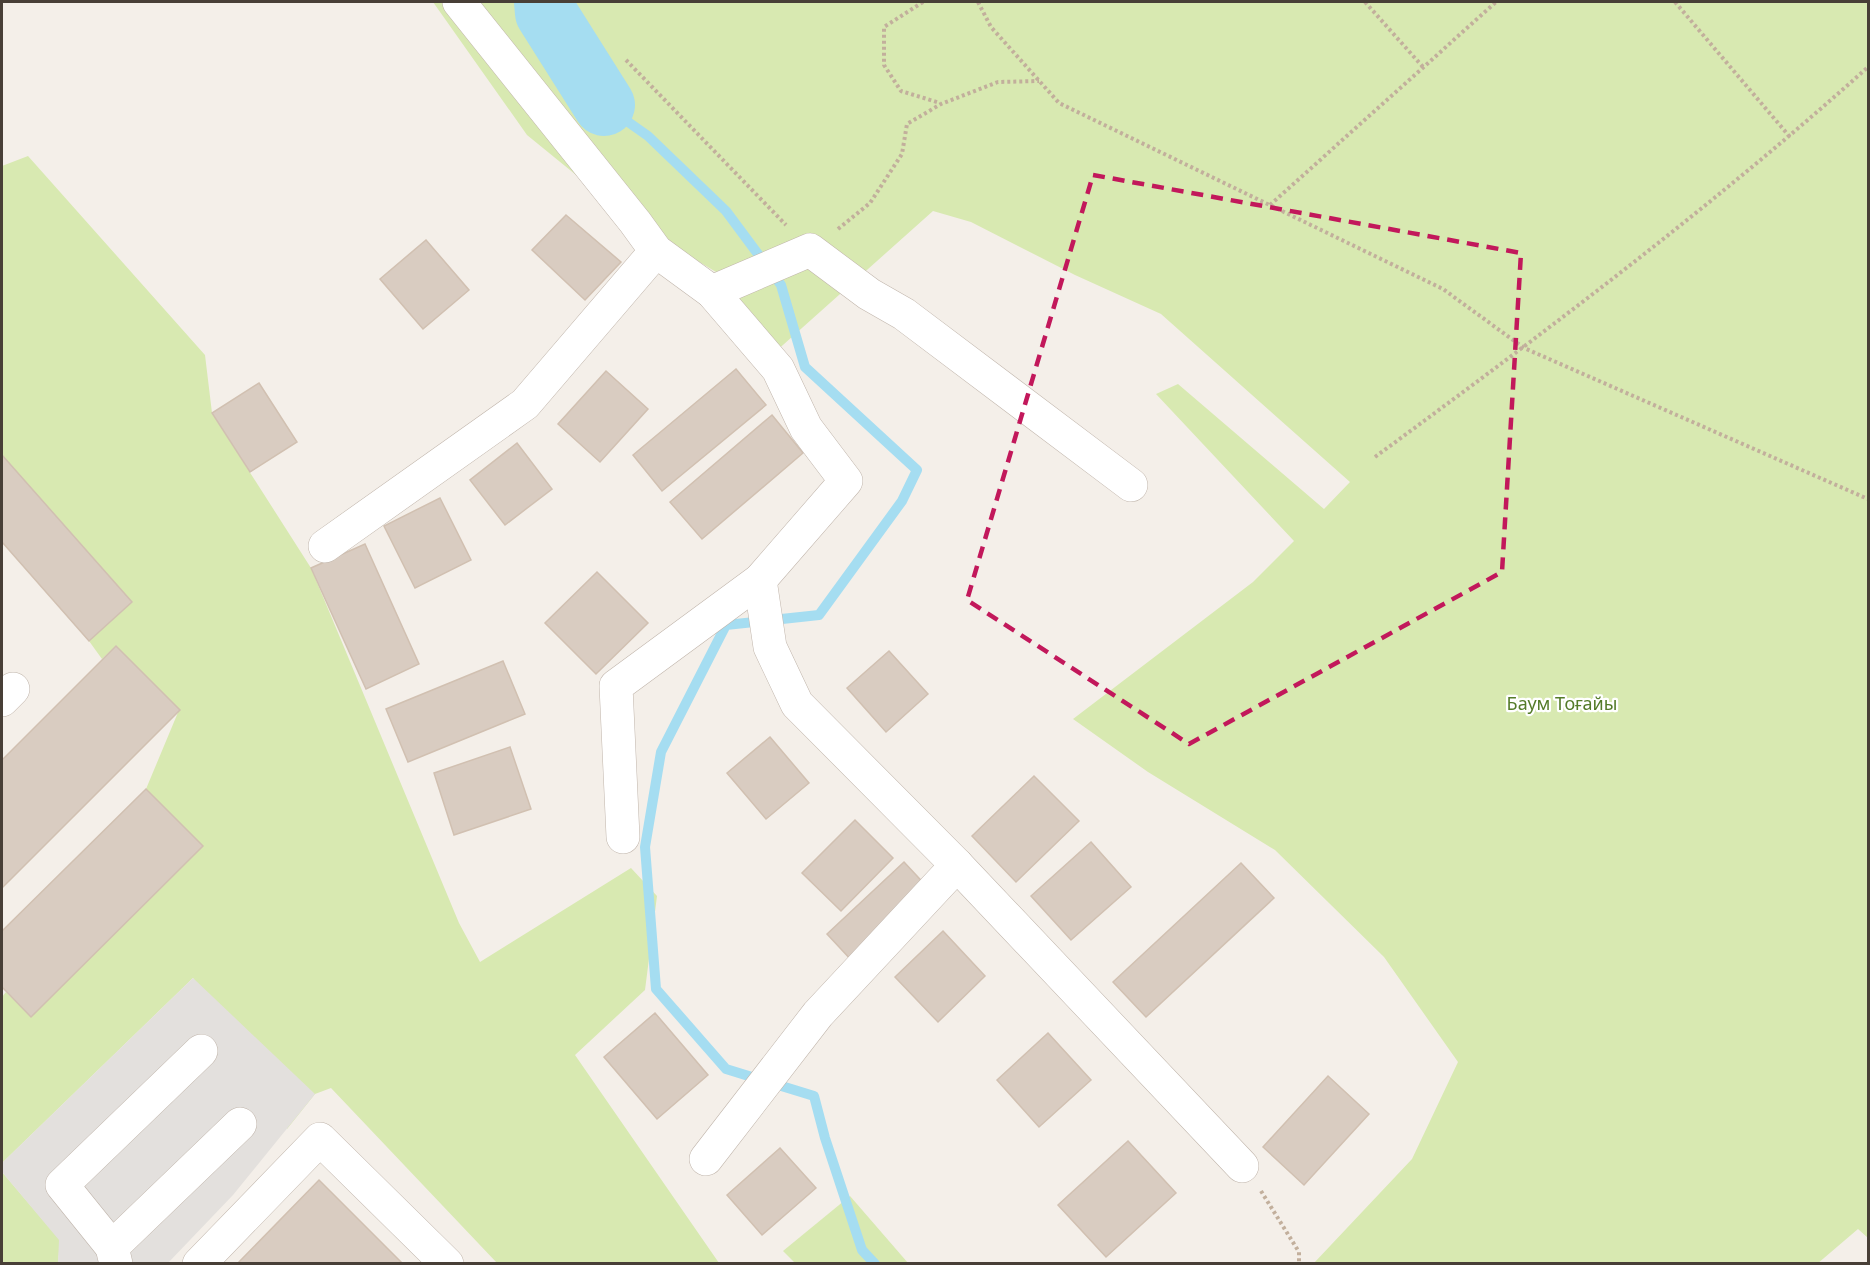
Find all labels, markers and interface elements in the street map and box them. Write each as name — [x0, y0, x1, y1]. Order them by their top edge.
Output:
park label: Баум Тоғайы — [1507, 691, 1617, 715]

